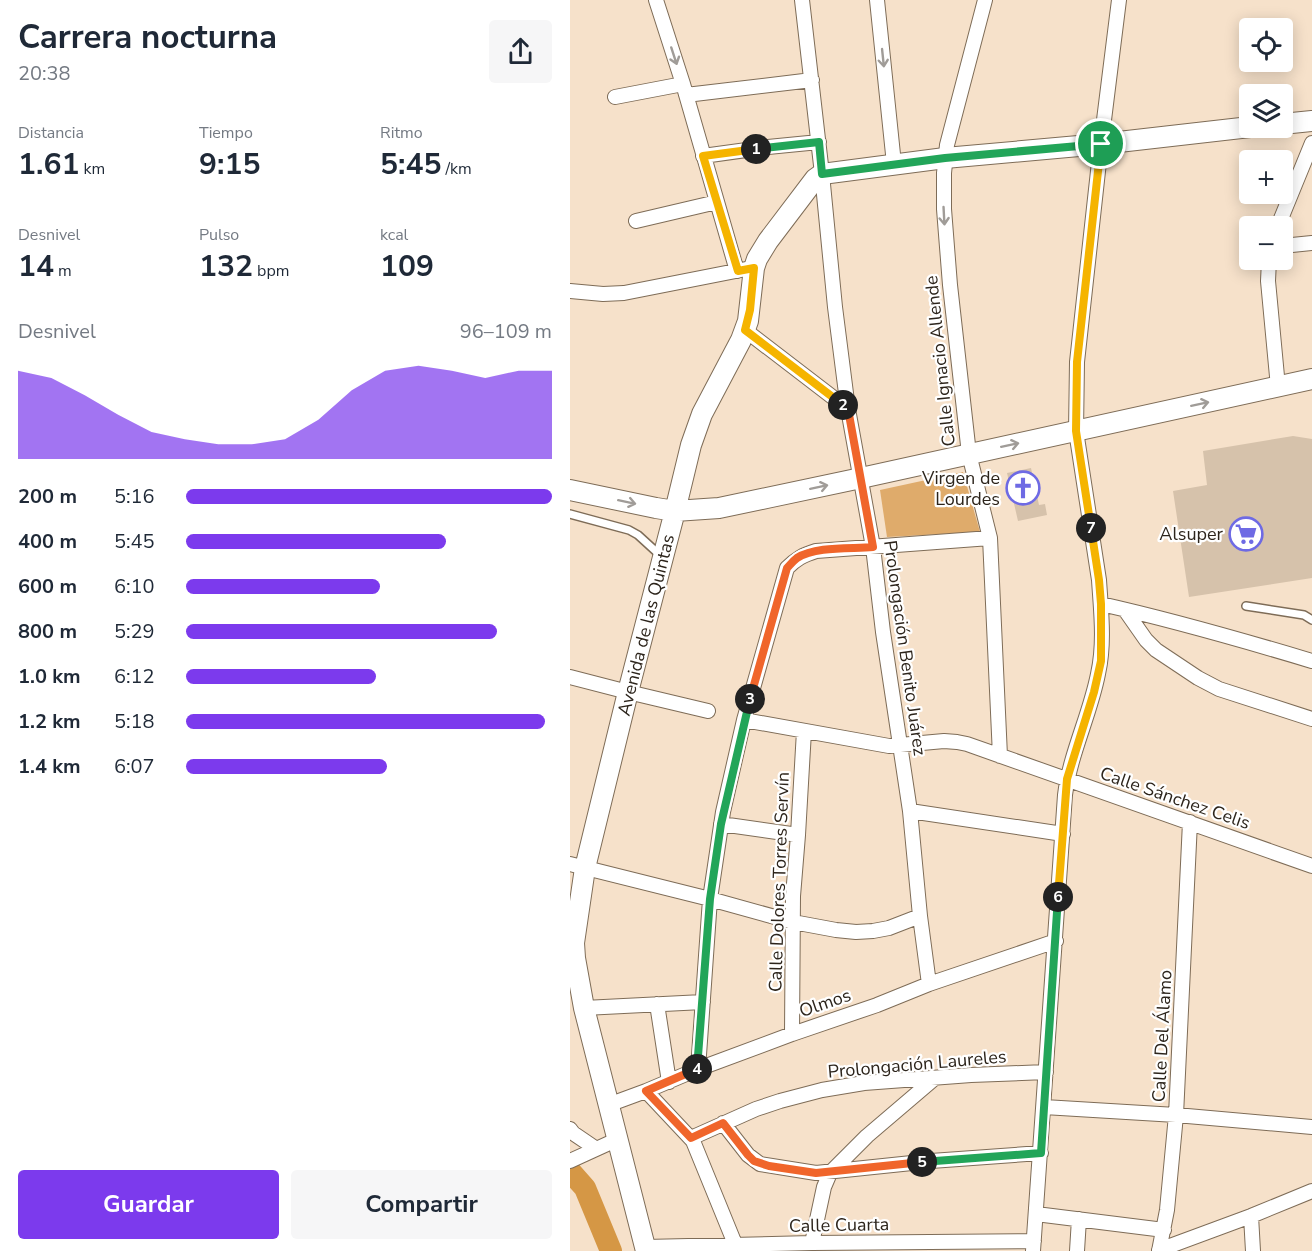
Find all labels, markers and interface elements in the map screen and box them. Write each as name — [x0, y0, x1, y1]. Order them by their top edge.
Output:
text: Carrera nocturna — [18, 15, 277, 60]
map controls — [1239, 18, 1293, 270]
button: locate — [1239, 18, 1293, 72]
button: share — [489, 20, 552, 83]
one-way arrow — [669, 46, 680, 65]
one-way arrow — [878, 48, 889, 68]
text: 20:38 — [18, 60, 71, 87]
button: layers — [1239, 84, 1293, 138]
pin — [1075, 118, 1126, 169]
text: Distancia — [18, 122, 84, 144]
text: Tiempo — [199, 122, 253, 144]
text: Ritmo — [380, 122, 423, 144]
icon: arrive — [1084, 127, 1117, 160]
pin: 1 — [741, 134, 771, 164]
text: 1 — [751, 138, 761, 160]
text: 1.61 — [18, 144, 79, 185]
text: 9:15 — [199, 144, 260, 185]
text: 5:45 — [380, 144, 441, 185]
button: + — [1239, 150, 1293, 204]
text: km — [79, 158, 105, 180]
text: /km — [441, 158, 472, 180]
one-way arrow — [939, 206, 950, 226]
button: − — [1239, 216, 1293, 270]
text: Desnivel — [18, 224, 80, 246]
text: Pulso — [199, 224, 239, 246]
text: kcal — [380, 224, 408, 246]
text: 14 — [18, 246, 54, 287]
text: 132 — [199, 246, 253, 287]
text: 109 — [380, 246, 434, 287]
text: m — [54, 260, 72, 282]
text: bpm — [253, 260, 289, 282]
street label: Calle Ignacio Allende — [919, 274, 961, 448]
text: Desnivel — [18, 318, 96, 345]
text: 96–109 m — [460, 318, 552, 345]
pin: 2 — [828, 390, 858, 420]
text: 2 — [838, 394, 848, 416]
one-way arrow — [1190, 397, 1209, 409]
one-way arrow — [999, 439, 1019, 450]
place label: Virgen de Lourdes — [921, 466, 1000, 511]
church icon: Virgen de Lourdes — [1005, 470, 1041, 506]
one-way arrow — [809, 481, 828, 492]
text: 200 m — [18, 483, 77, 510]
text: 5:16 — [114, 483, 155, 510]
one-way arrow — [617, 497, 636, 508]
pin: 7 — [1076, 513, 1106, 543]
supermarket icon: Alsuper — [1228, 516, 1264, 552]
text: 7 — [1086, 517, 1096, 539]
place label: Alsuper — [1159, 522, 1224, 546]
text: 400 m — [18, 528, 77, 555]
text: 5:45 — [114, 528, 155, 555]
street label: Avenida de las Quintas — [612, 532, 680, 718]
street label: Prolongación Benito Juárez — [878, 539, 932, 757]
text: 600 m — [18, 573, 77, 600]
text: 6:10 — [114, 573, 155, 600]
text: 800 m — [18, 618, 77, 645]
text: 5:29 — [114, 618, 155, 645]
text: 1.0 km — [18, 663, 81, 690]
text: 6:12 — [114, 663, 155, 690]
pin: 3 — [735, 684, 765, 714]
text: 3 — [745, 688, 755, 710]
text: 1.2 km — [18, 708, 81, 735]
text: 5:18 — [114, 708, 155, 735]
text: 1.4 km — [18, 753, 81, 780]
text: 6:07 — [114, 753, 155, 780]
street label: Calle Sánchez Celis — [1097, 761, 1253, 835]
street label: Calle Dolores Torres Servín — [763, 771, 795, 993]
pin: 6 — [1043, 882, 1073, 912]
text: 6 — [1053, 886, 1063, 908]
street label: Calle Del Álamo — [1147, 969, 1177, 1103]
street label: Olmos — [796, 983, 854, 1023]
street label: Prolongación Laureles — [827, 1044, 1007, 1084]
pin: 4 — [682, 1054, 712, 1084]
text: 4 — [692, 1058, 702, 1080]
pin: 5 — [907, 1147, 937, 1177]
text: 5 — [917, 1151, 927, 1173]
button: Guardar — [18, 1170, 279, 1239]
button: Compartir — [291, 1170, 552, 1239]
street label: Calle Cuarta — [789, 1212, 889, 1238]

